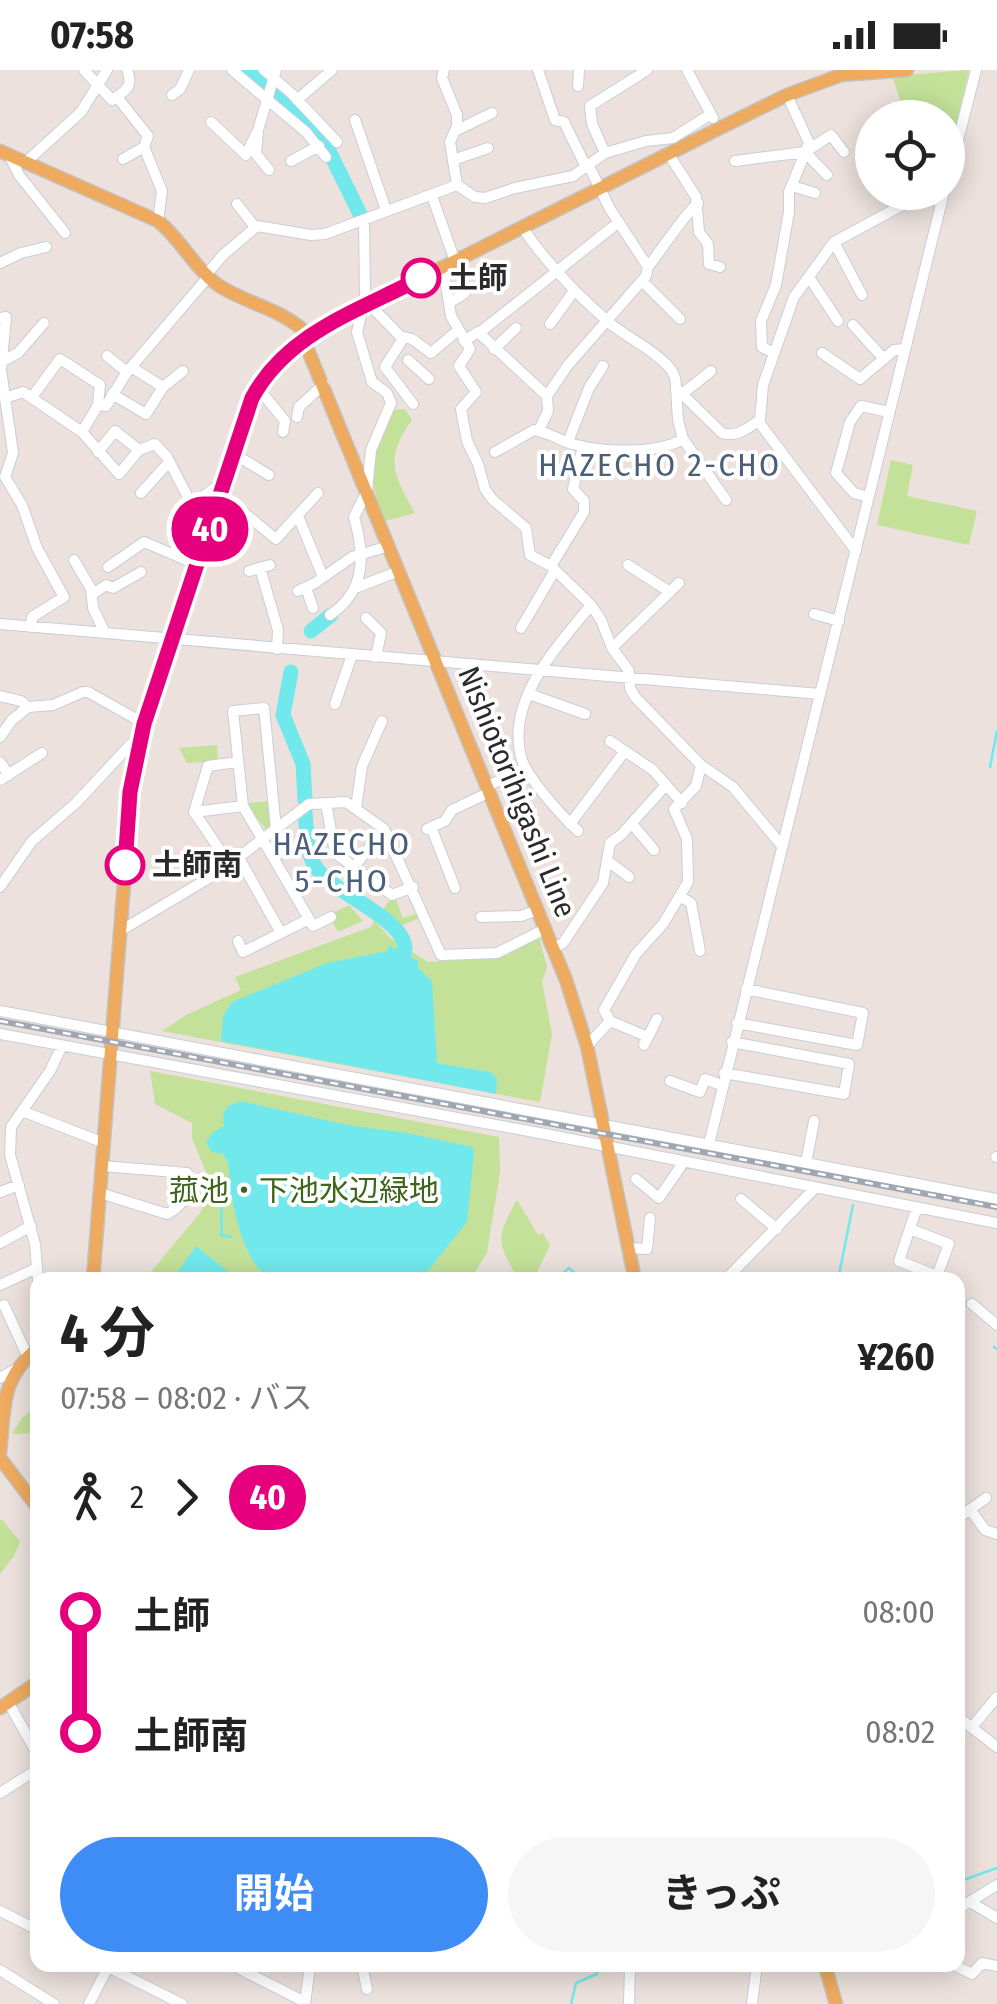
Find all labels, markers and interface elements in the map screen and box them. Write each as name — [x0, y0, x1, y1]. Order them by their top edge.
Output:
text: 07:58 — [50, 12, 134, 58]
map controls — [855, 100, 965, 210]
button: locate — [855, 100, 965, 210]
marker: 土師 — [402, 259, 440, 297]
place label: 土師 — [448, 260, 508, 296]
district label: HAZECHO 2-CHO — [538, 446, 782, 484]
line badge: 40 — [165, 496, 255, 562]
text: 40 — [191, 508, 229, 550]
street label: Nishiotorihigashi Line — [450, 661, 584, 923]
district label: HAZECHO 5-CHO — [272, 825, 412, 900]
marker: 土師南 — [106, 846, 144, 884]
place label: 土師南 — [152, 847, 242, 883]
park label: 菰池・下池水辺緑地 — [169, 1173, 439, 1209]
text: 4 分 — [60, 1301, 155, 1367]
text: ¥260 — [858, 1334, 935, 1380]
text: 07:58 – 08:02 · バス — [60, 1379, 313, 1417]
icon: walk — [60, 1470, 115, 1525]
icon: forward — [159, 1470, 214, 1525]
text: 40 — [249, 1476, 286, 1518]
text: 2 — [130, 1478, 144, 1516]
text: 土師 — [134, 1593, 210, 1639]
text: 08:00 — [862, 1593, 935, 1631]
text: 土師南 — [134, 1713, 248, 1759]
text: 08:02 — [865, 1713, 935, 1751]
button: 開始 — [60, 1837, 488, 1952]
button: きっぷ — [508, 1837, 935, 1952]

